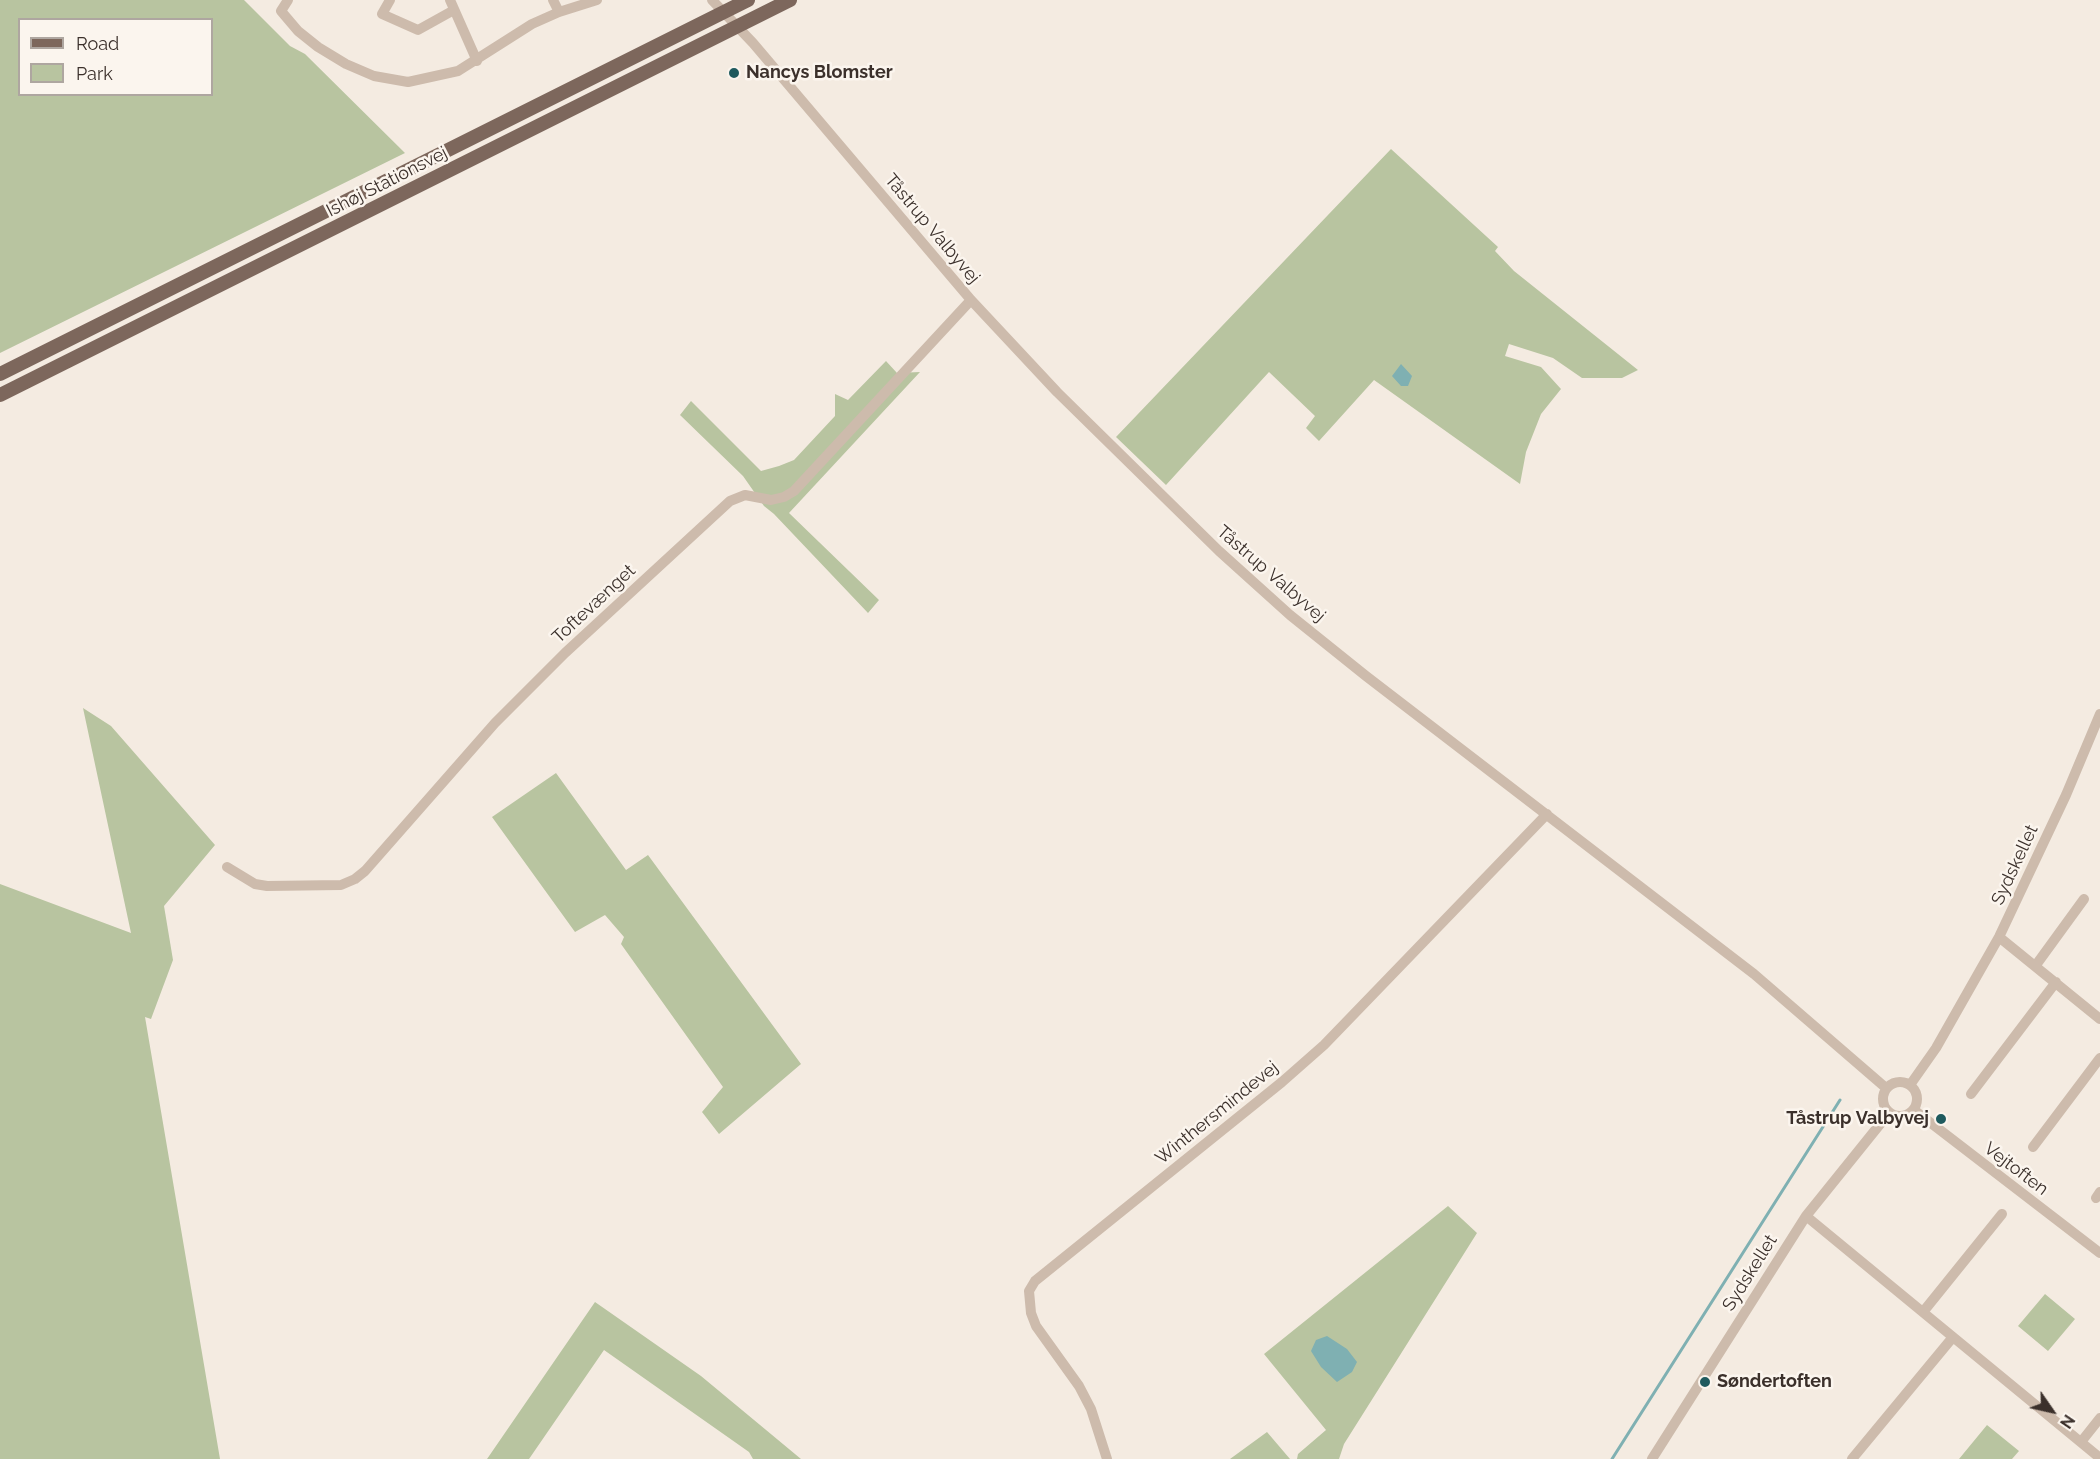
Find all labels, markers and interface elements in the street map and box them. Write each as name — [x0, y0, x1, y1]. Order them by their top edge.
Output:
legend — [18, 18, 213, 96]
text: Road — [76, 33, 119, 54]
place label: Nancys Blomster — [746, 62, 893, 84]
text: Park — [76, 63, 113, 84]
marker: Nancys Blomster — [727, 66, 741, 80]
street label: Ishøj Stationsvej — [323, 142, 451, 222]
street label: Tåstrup Valbyvej — [880, 170, 984, 288]
street label: Tåstrup Valbyvej — [1212, 521, 1330, 627]
street label: Toftevænget — [548, 560, 640, 648]
street label: Sydskellet — [1987, 822, 2043, 908]
street label: Winthersmindevej — [1151, 1057, 1283, 1169]
place label: Tåstrup Valbyvej — [1786, 1108, 1929, 1130]
marker: Tåstrup Valbyvej — [1934, 1112, 1948, 1126]
street label: Vejtoften — [1980, 1138, 2052, 1200]
street label: Sydskellet — [1718, 1231, 1782, 1315]
place label: Søndertoften — [1717, 1371, 1832, 1393]
marker: Søndertoften — [1698, 1375, 1712, 1389]
north arrow — [2022, 1381, 2082, 1441]
text: N — [2056, 1411, 2079, 1432]

